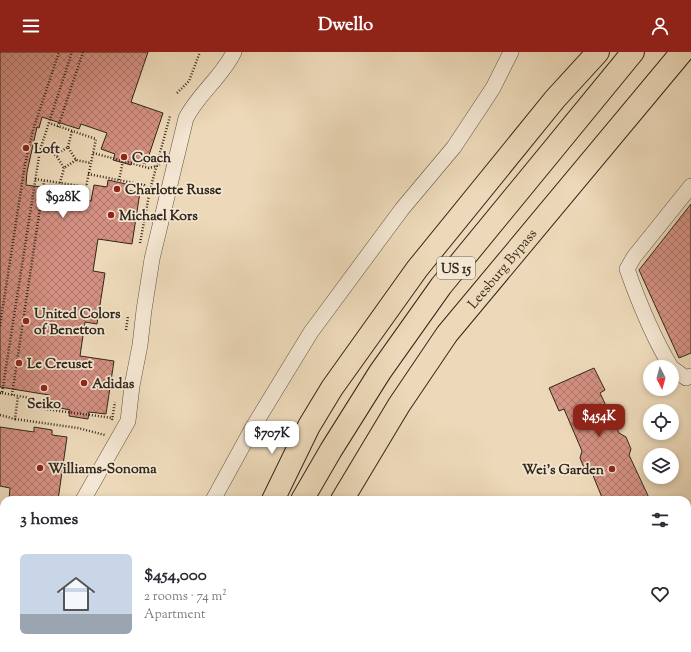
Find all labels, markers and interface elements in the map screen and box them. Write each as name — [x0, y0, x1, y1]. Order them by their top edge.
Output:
text: Dwello — [318, 13, 373, 39]
icon: menu — [20, 15, 42, 37]
icon: person — [649, 15, 671, 37]
place label: Loft — [34, 140, 60, 160]
marker: Loft — [21, 143, 31, 153]
place label: Coach — [132, 149, 172, 169]
marker: Coach — [119, 152, 129, 162]
place label: Charlotte Russe — [125, 181, 222, 201]
marker: Charlotte Russe — [112, 184, 122, 194]
pin: $928K — [35, 185, 91, 219]
text: $928K — [45, 189, 81, 207]
place label: Michael Kors — [119, 207, 198, 227]
marker: Michael Kors — [106, 210, 116, 220]
street label: Leesburg Bypass — [464, 225, 543, 314]
road number: US 15 — [437, 257, 475, 279]
place label: United Colors of Benetton — [34, 305, 121, 341]
marker: United Colors of Benetton — [21, 316, 31, 326]
place label: Le Creuset — [27, 355, 93, 375]
marker: Le Creuset — [14, 358, 24, 368]
north arrow — [643, 360, 679, 396]
map controls — [643, 360, 679, 484]
place label: Adidas — [92, 375, 135, 395]
marker: Adidas — [79, 378, 89, 388]
marker: Seiko — [39, 383, 49, 393]
place label: Seiko — [27, 395, 61, 415]
pin: $454K — [571, 404, 627, 438]
button: locate — [643, 404, 679, 440]
text: $454K — [582, 408, 616, 426]
pin: $707K — [244, 421, 300, 455]
text: $707K — [254, 425, 290, 443]
button: layers — [643, 448, 679, 484]
place label: Williams-Sonoma — [48, 460, 157, 480]
place label: Wei's Garden — [522, 461, 605, 481]
marker: Williams-Sonoma — [35, 463, 45, 473]
marker: Wei's Garden — [607, 464, 617, 474]
text: 3 homes — [20, 508, 78, 532]
icon: filters — [649, 509, 671, 531]
text: $454,000 — [144, 564, 207, 588]
icon: home — [52, 570, 100, 618]
icon: heart — [649, 583, 671, 605]
text: 2 rooms · 74 m² — [144, 588, 227, 606]
text: Apartment — [144, 606, 205, 624]

